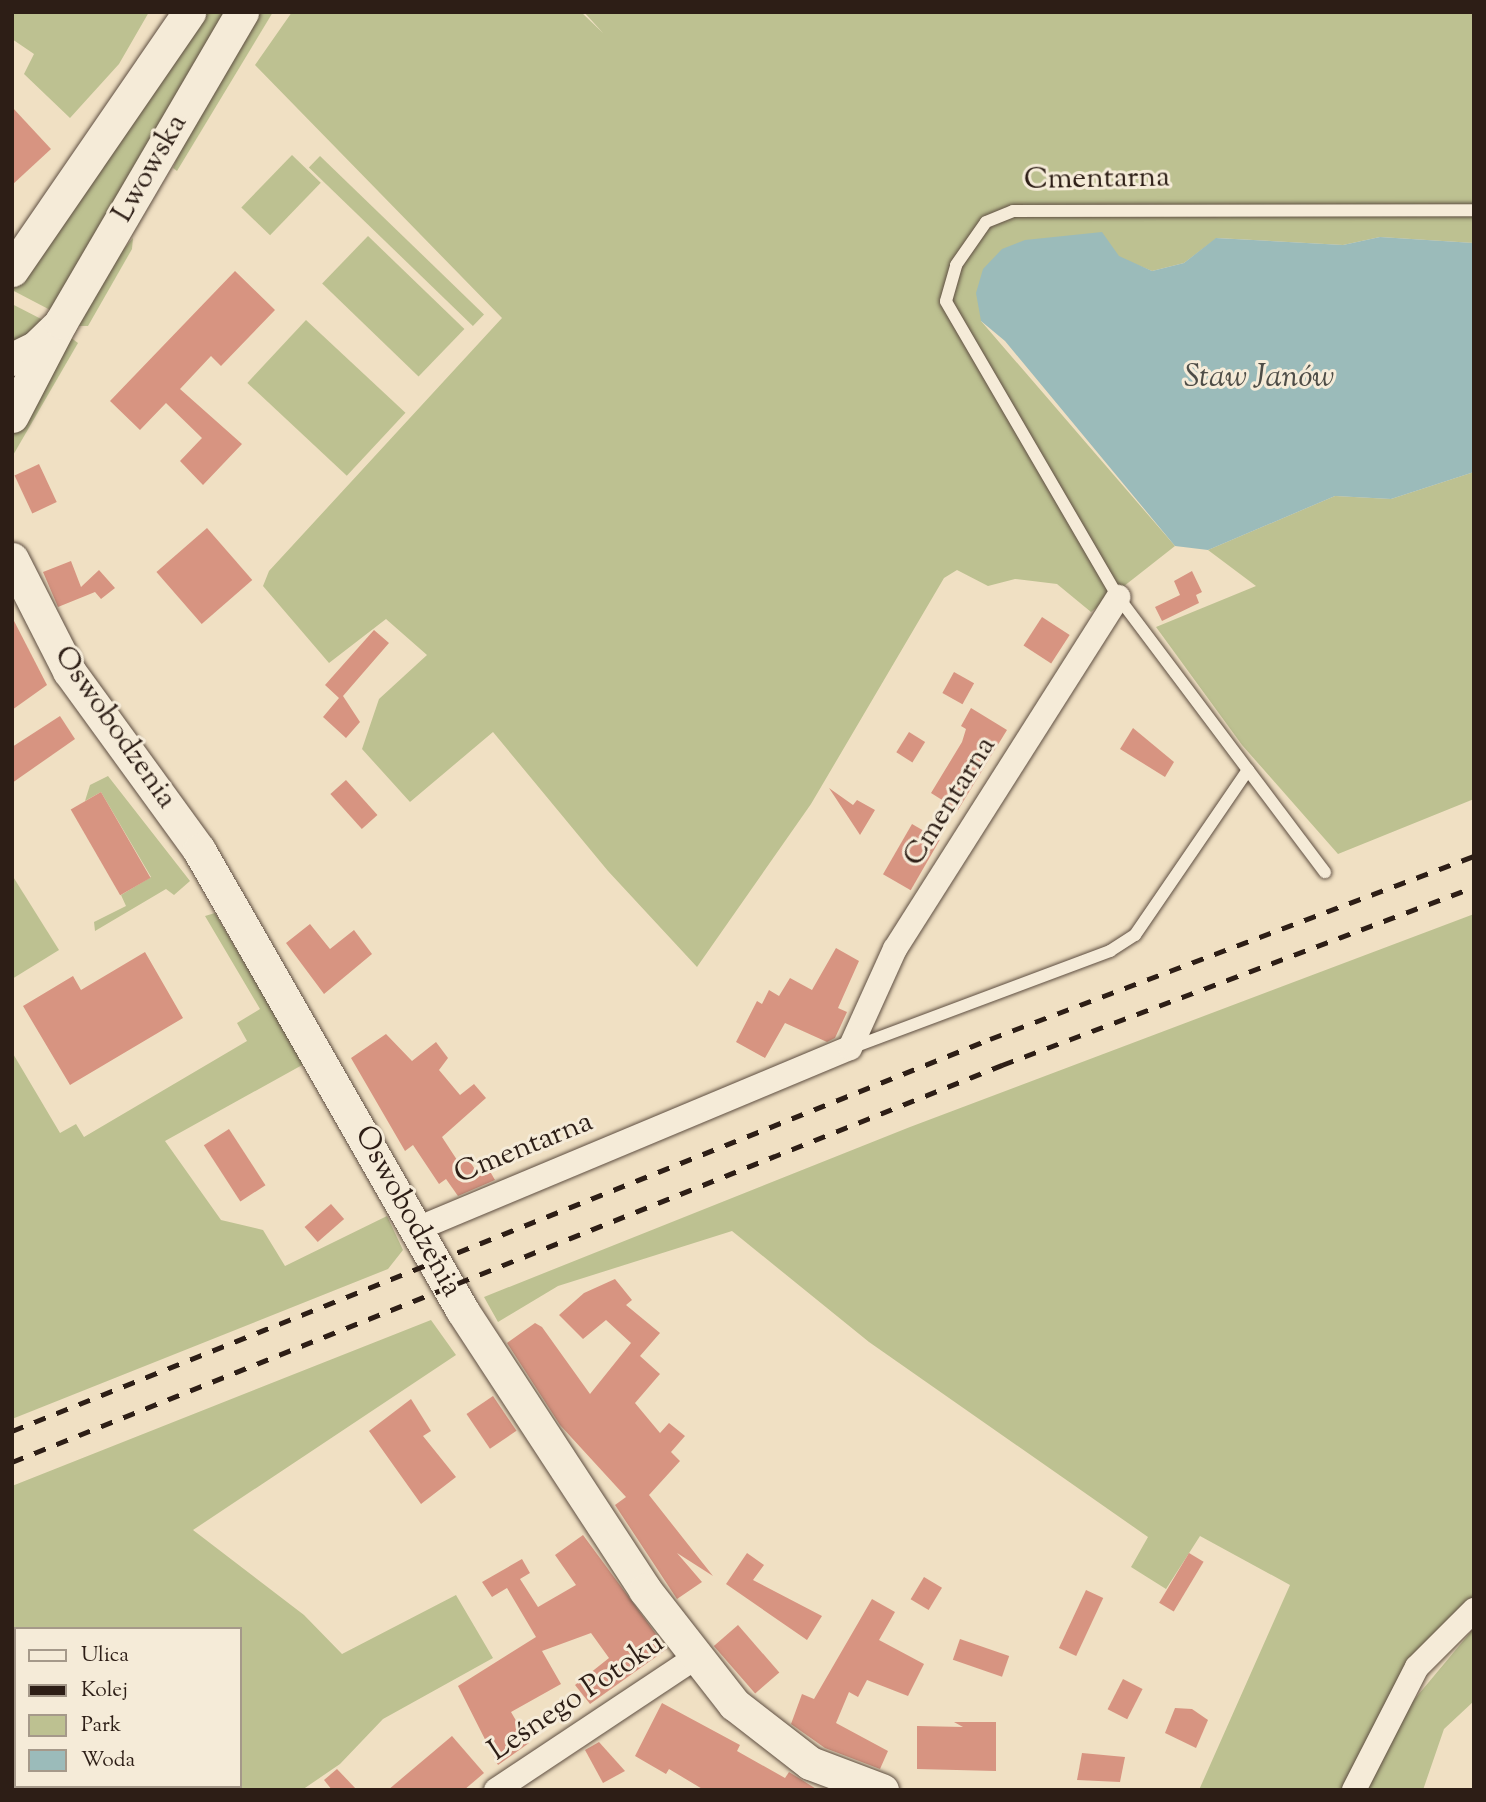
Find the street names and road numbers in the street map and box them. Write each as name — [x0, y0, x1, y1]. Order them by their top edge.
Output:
street label: Lwowska — [106, 109, 196, 229]
street label: Cmentarna — [1024, 161, 1170, 199]
street label: Oswobodzenia — [45, 640, 183, 816]
street label: Cmentarna — [897, 730, 1005, 874]
street label: Cmentarna — [449, 1105, 599, 1193]
street label: Oswobodzenia — [345, 1120, 469, 1304]
street label: Leśnego Potoku — [482, 1626, 672, 1770]

